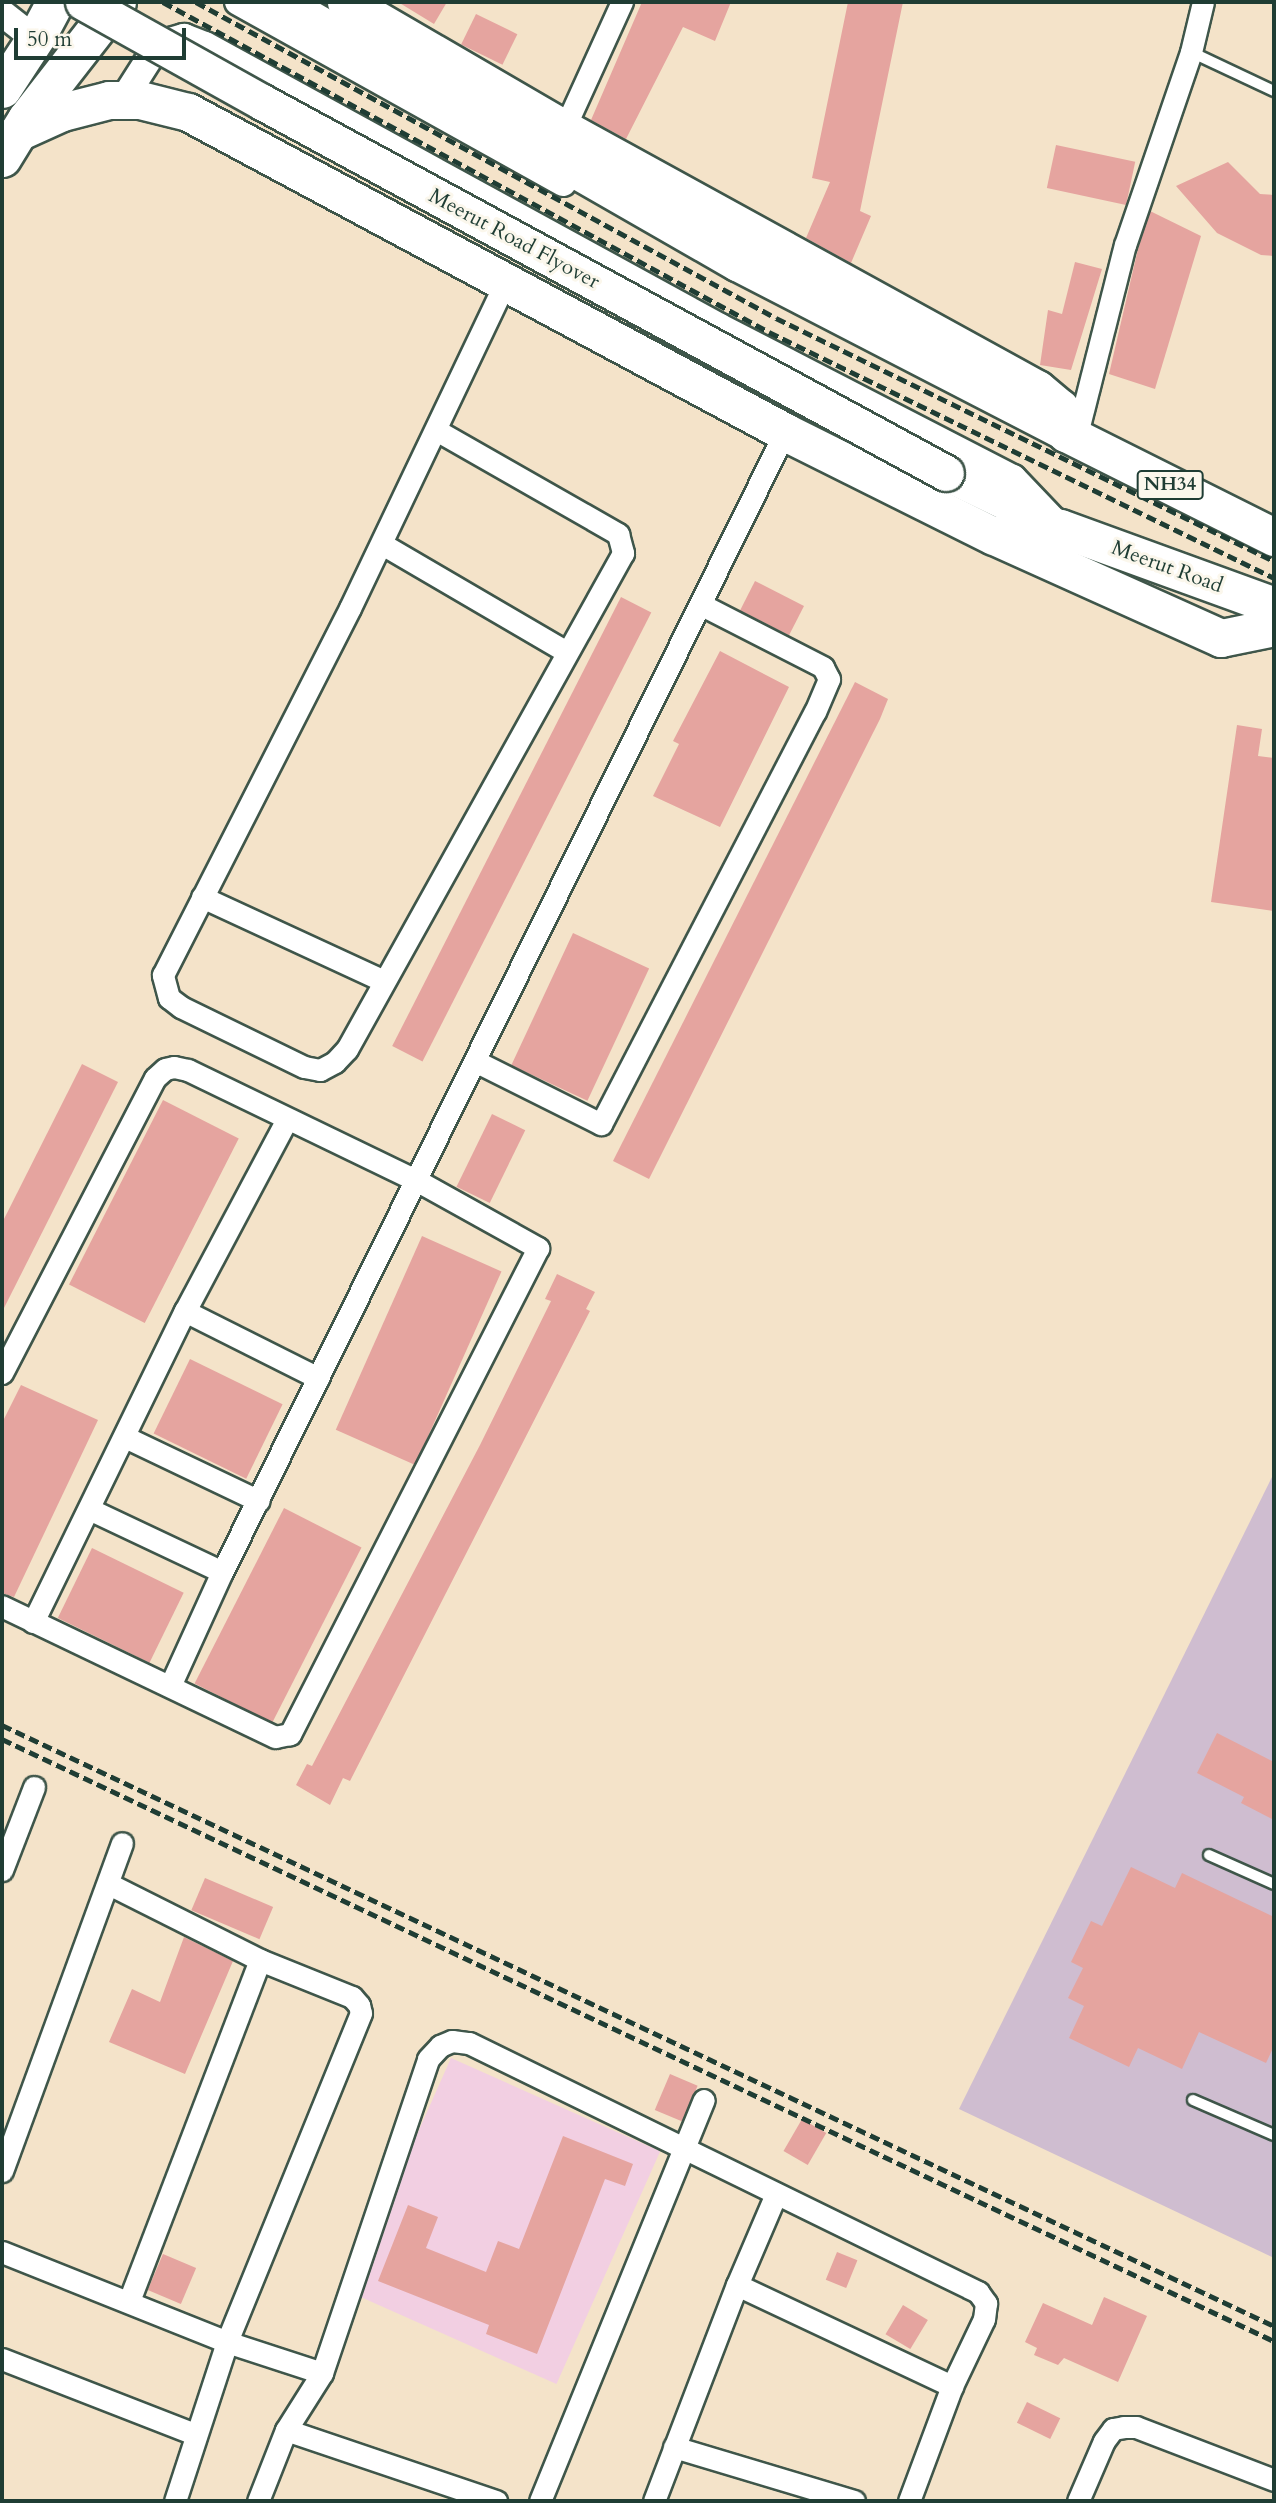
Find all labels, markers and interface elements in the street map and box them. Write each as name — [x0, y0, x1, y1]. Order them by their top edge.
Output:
scale bar — [18, 14, 189, 58]
text: 50 m — [27, 25, 72, 54]
street label: Meerut Road Flyover — [424, 183, 604, 295]
road number: NH34 — [1135, 470, 1205, 500]
street label: Meerut Road — [1108, 535, 1226, 599]

